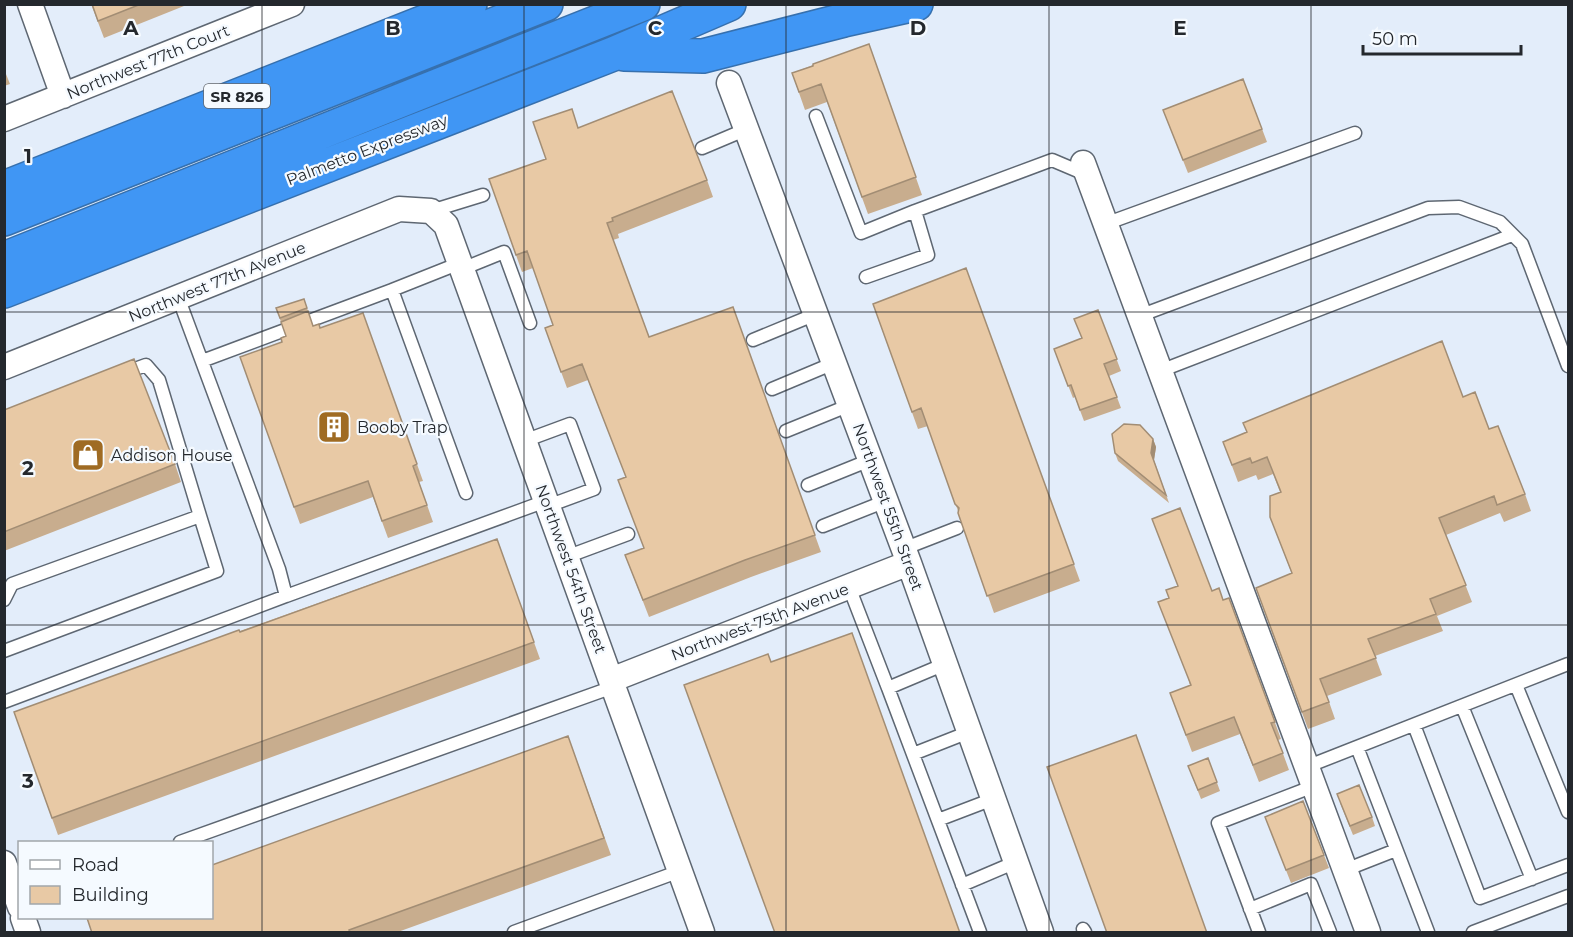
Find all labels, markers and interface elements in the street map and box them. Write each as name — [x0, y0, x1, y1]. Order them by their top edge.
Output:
text: A — [122, 16, 139, 40]
text: B — [385, 16, 401, 40]
text: C — [648, 16, 663, 40]
text: D — [910, 16, 926, 40]
text: E — [1173, 16, 1187, 40]
scale bar — [1363, 18, 1520, 56]
street label: Northwest 77th Court — [64, 20, 233, 103]
text: 50 m — [1372, 28, 1418, 50]
road number: SR 826 — [204, 84, 270, 108]
street label: Palmetto Expressway — [284, 110, 451, 190]
text: 1 — [24, 144, 32, 168]
street label: Northwest 77th Avenue — [126, 238, 308, 326]
building icon: Booby Trap — [316, 409, 352, 445]
place label: Booby Trap — [357, 418, 448, 437]
street label: Northwest 55th Street — [849, 421, 927, 594]
shop icon: Addison House — [70, 437, 106, 473]
place label: Addison House — [111, 446, 233, 465]
text: 2 — [22, 456, 34, 480]
street label: Northwest 54th Street — [532, 482, 611, 657]
street label: Northwest 75th Avenue — [668, 579, 852, 665]
text: 3 — [21, 769, 34, 793]
legend — [18, 841, 213, 919]
text: Road — [72, 854, 119, 876]
text: Building — [72, 884, 149, 906]

